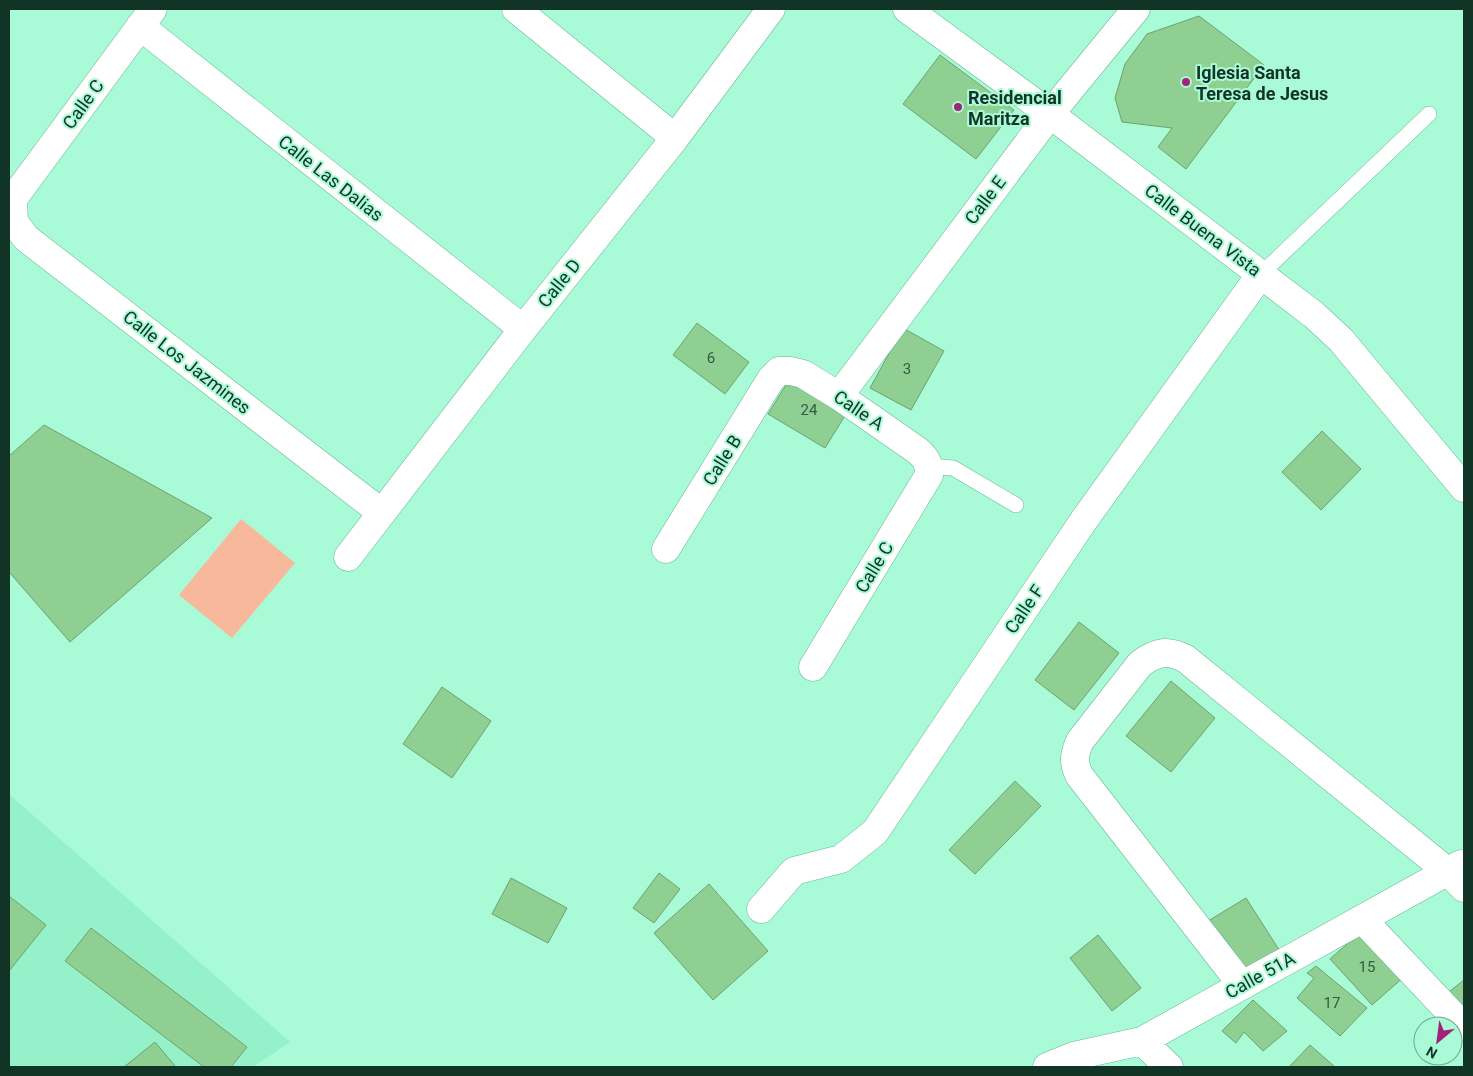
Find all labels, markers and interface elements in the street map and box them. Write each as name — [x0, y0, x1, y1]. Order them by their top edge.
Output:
place label: Iglesia Santa Teresa de Jesus — [1196, 62, 1328, 104]
street label: Calle C — [58, 75, 108, 133]
marker: Iglesia Santa Teresa de Jesus — [1180, 76, 1192, 88]
place label: Residencial Maritza — [968, 87, 1062, 129]
marker: Residencial Maritza — [952, 101, 964, 113]
street label: Calle Las Dalias — [275, 131, 387, 225]
street label: Calle E — [960, 172, 1010, 228]
street label: Calle Buena Vista — [1141, 179, 1265, 281]
street label: Calle D — [533, 255, 585, 311]
street label: Calle Los Jazmines — [119, 306, 255, 418]
house number: 6 — [707, 349, 715, 367]
house number: 3 — [903, 360, 911, 378]
street label: Calle A — [830, 386, 888, 435]
house number: 24 — [801, 401, 818, 419]
street label: Calle B — [698, 431, 746, 489]
street label: Calle C — [851, 538, 897, 596]
street label: Calle F — [1000, 581, 1048, 637]
street label: Calle 51A — [1222, 947, 1299, 1003]
house number: 15 — [1359, 958, 1375, 976]
house number: 17 — [1324, 994, 1340, 1012]
north arrow — [1413, 1016, 1463, 1066]
text: N — [1423, 1043, 1440, 1062]

